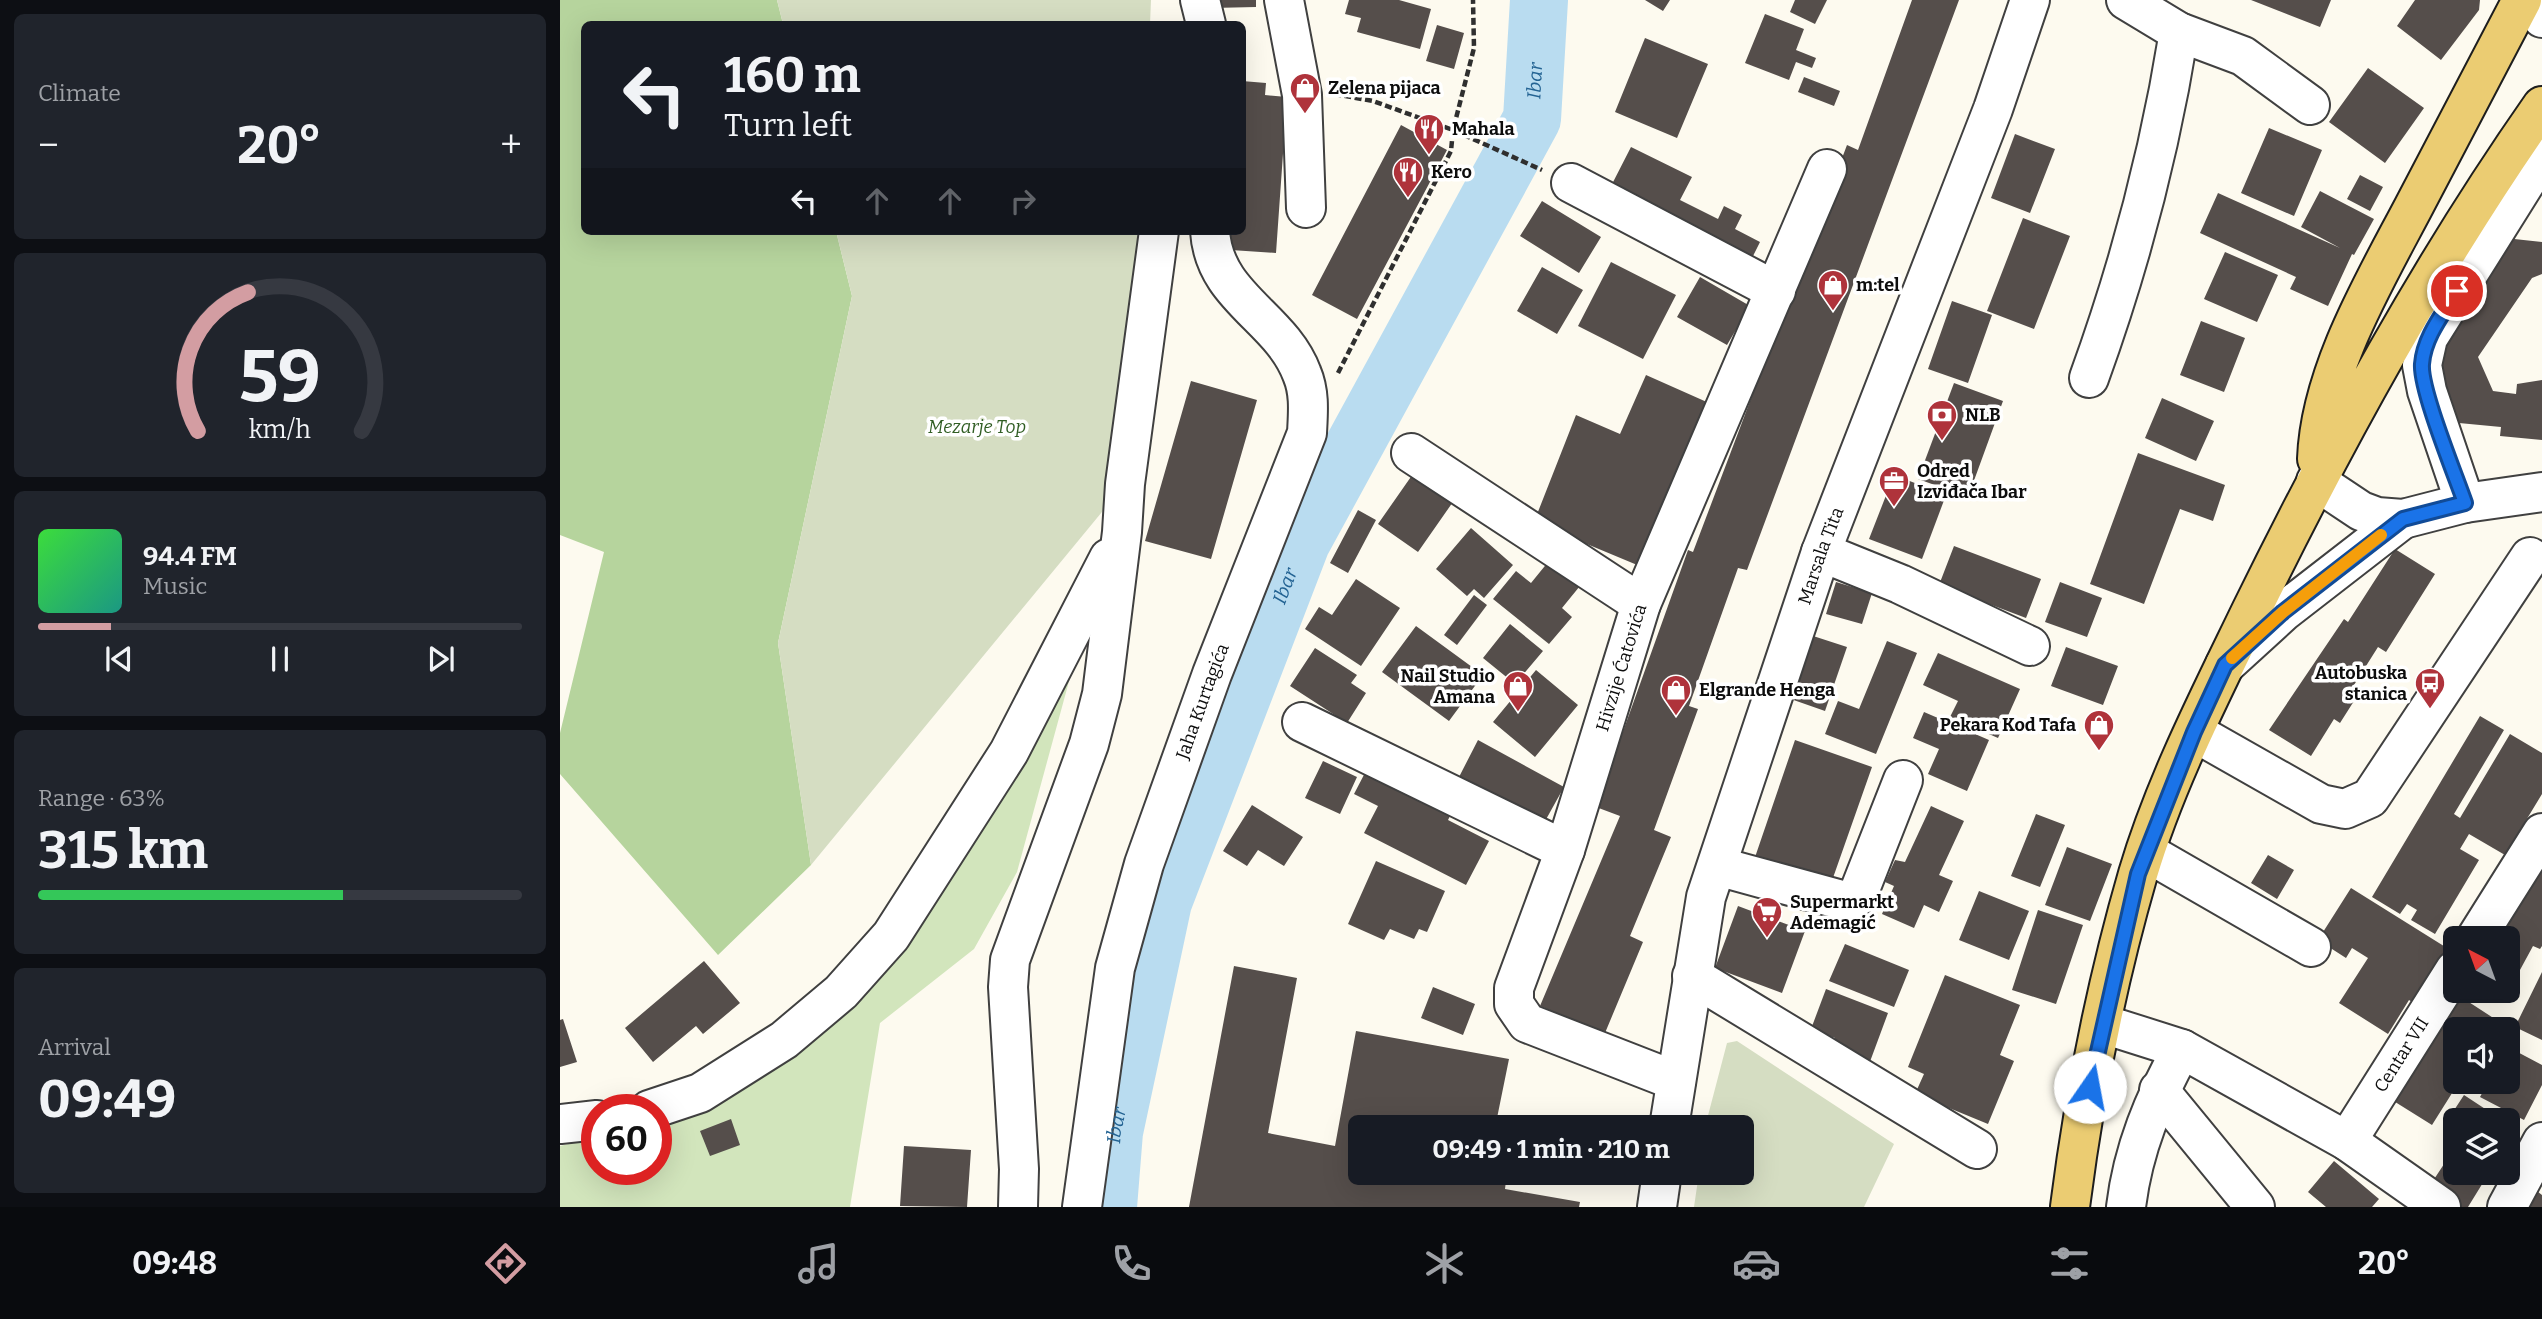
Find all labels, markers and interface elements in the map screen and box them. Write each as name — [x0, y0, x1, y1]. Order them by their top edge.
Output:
text: 160 m — [724, 46, 861, 105]
icon: left — [609, 49, 700, 140]
water label: Ibar — [1522, 61, 1547, 100]
shop icon: Zelena pijaca — [1288, 71, 1322, 115]
place label: Zelena pijaca — [1328, 77, 1441, 99]
text: Climate — [38, 79, 121, 107]
text: Turn left — [724, 106, 852, 144]
restaurant icon: Mahala — [1412, 112, 1446, 156]
text: 20° — [237, 114, 322, 177]
place label: Mahala — [1452, 118, 1515, 140]
text: − — [38, 122, 59, 168]
text: + — [500, 122, 522, 168]
restaurant icon: Kero — [1391, 155, 1425, 199]
place label: Kero — [1431, 161, 1472, 183]
icon: left — [785, 182, 823, 220]
icon: ahead — [858, 182, 896, 220]
icon: ahead — [931, 182, 969, 220]
icon: right — [1004, 182, 1042, 220]
pin — [2427, 261, 2487, 321]
shop icon: m:tel — [1816, 268, 1850, 312]
icon: arrive — [2438, 272, 2476, 310]
place label: m:tel — [1856, 274, 1900, 296]
text: 59 — [239, 333, 321, 420]
bank icon: NLB — [1925, 398, 1959, 442]
place label: NLB — [1965, 404, 2001, 426]
text: km/h — [249, 415, 311, 445]
park label: Mezarje Top — [928, 416, 1026, 438]
place label: Odred Izviđača Ibar — [1917, 460, 2027, 503]
office icon: Odred Izviđača Ibar — [1877, 464, 1911, 508]
street label: Marsala Tita — [1793, 504, 1848, 607]
text: 94.4 FM — [143, 541, 237, 572]
water label: Ibar — [1268, 564, 1303, 607]
text: Music — [143, 572, 207, 600]
street label: Hivzije Ćatovića — [1591, 601, 1651, 734]
icon: previous — [100, 640, 138, 678]
icon: pause — [261, 640, 299, 678]
icon: next — [422, 640, 460, 678]
street label: Jaha Kurtagića — [1171, 640, 1234, 763]
place label: Autobuska stanica — [2315, 662, 2407, 705]
place label: Nail Studio Amana — [1401, 665, 1495, 708]
bus stop icon: Autobuska stanica — [2413, 666, 2447, 710]
shop icon: Nail Studio Amana — [1501, 669, 1535, 713]
shop icon: Elgrande Henga — [1659, 673, 1693, 717]
place label: Elgrande Henga — [1699, 679, 1835, 701]
shop icon: Pekara Kod Tafa — [2082, 708, 2116, 752]
place label: Pekara Kod Tafa — [1940, 714, 2076, 736]
text: Range · 63% — [38, 784, 165, 812]
text: 315 km — [38, 819, 208, 882]
place label: Supermarkt Ademagić — [1790, 891, 1894, 934]
supermarket icon: Supermarkt Ademagić — [1750, 895, 1784, 939]
north arrow — [2443, 926, 2520, 1003]
map controls — [2443, 926, 2520, 1185]
street label: Centar VII — [2370, 1013, 2433, 1097]
button: sound — [2443, 1017, 2520, 1094]
text: Arrival — [38, 1033, 111, 1061]
position arrow — [2053, 1050, 2127, 1124]
text: 09:49 — [38, 1068, 176, 1131]
speed limit sign: 60 — [581, 1094, 672, 1185]
water label: Ibar — [1102, 1104, 1131, 1144]
button: layers — [2443, 1108, 2520, 1185]
text: 09:49 · 1 min · 210 m — [1432, 1134, 1670, 1165]
icon: directions — [481, 1239, 530, 1288]
icon: music — [794, 1239, 843, 1288]
icon: phone — [1107, 1239, 1156, 1288]
icon: climate — [1420, 1239, 1469, 1288]
icon: car — [1732, 1239, 1781, 1288]
icon: filters — [2045, 1239, 2094, 1288]
text: 09:48 — [132, 1244, 217, 1282]
text: 20° — [2358, 1244, 2410, 1282]

